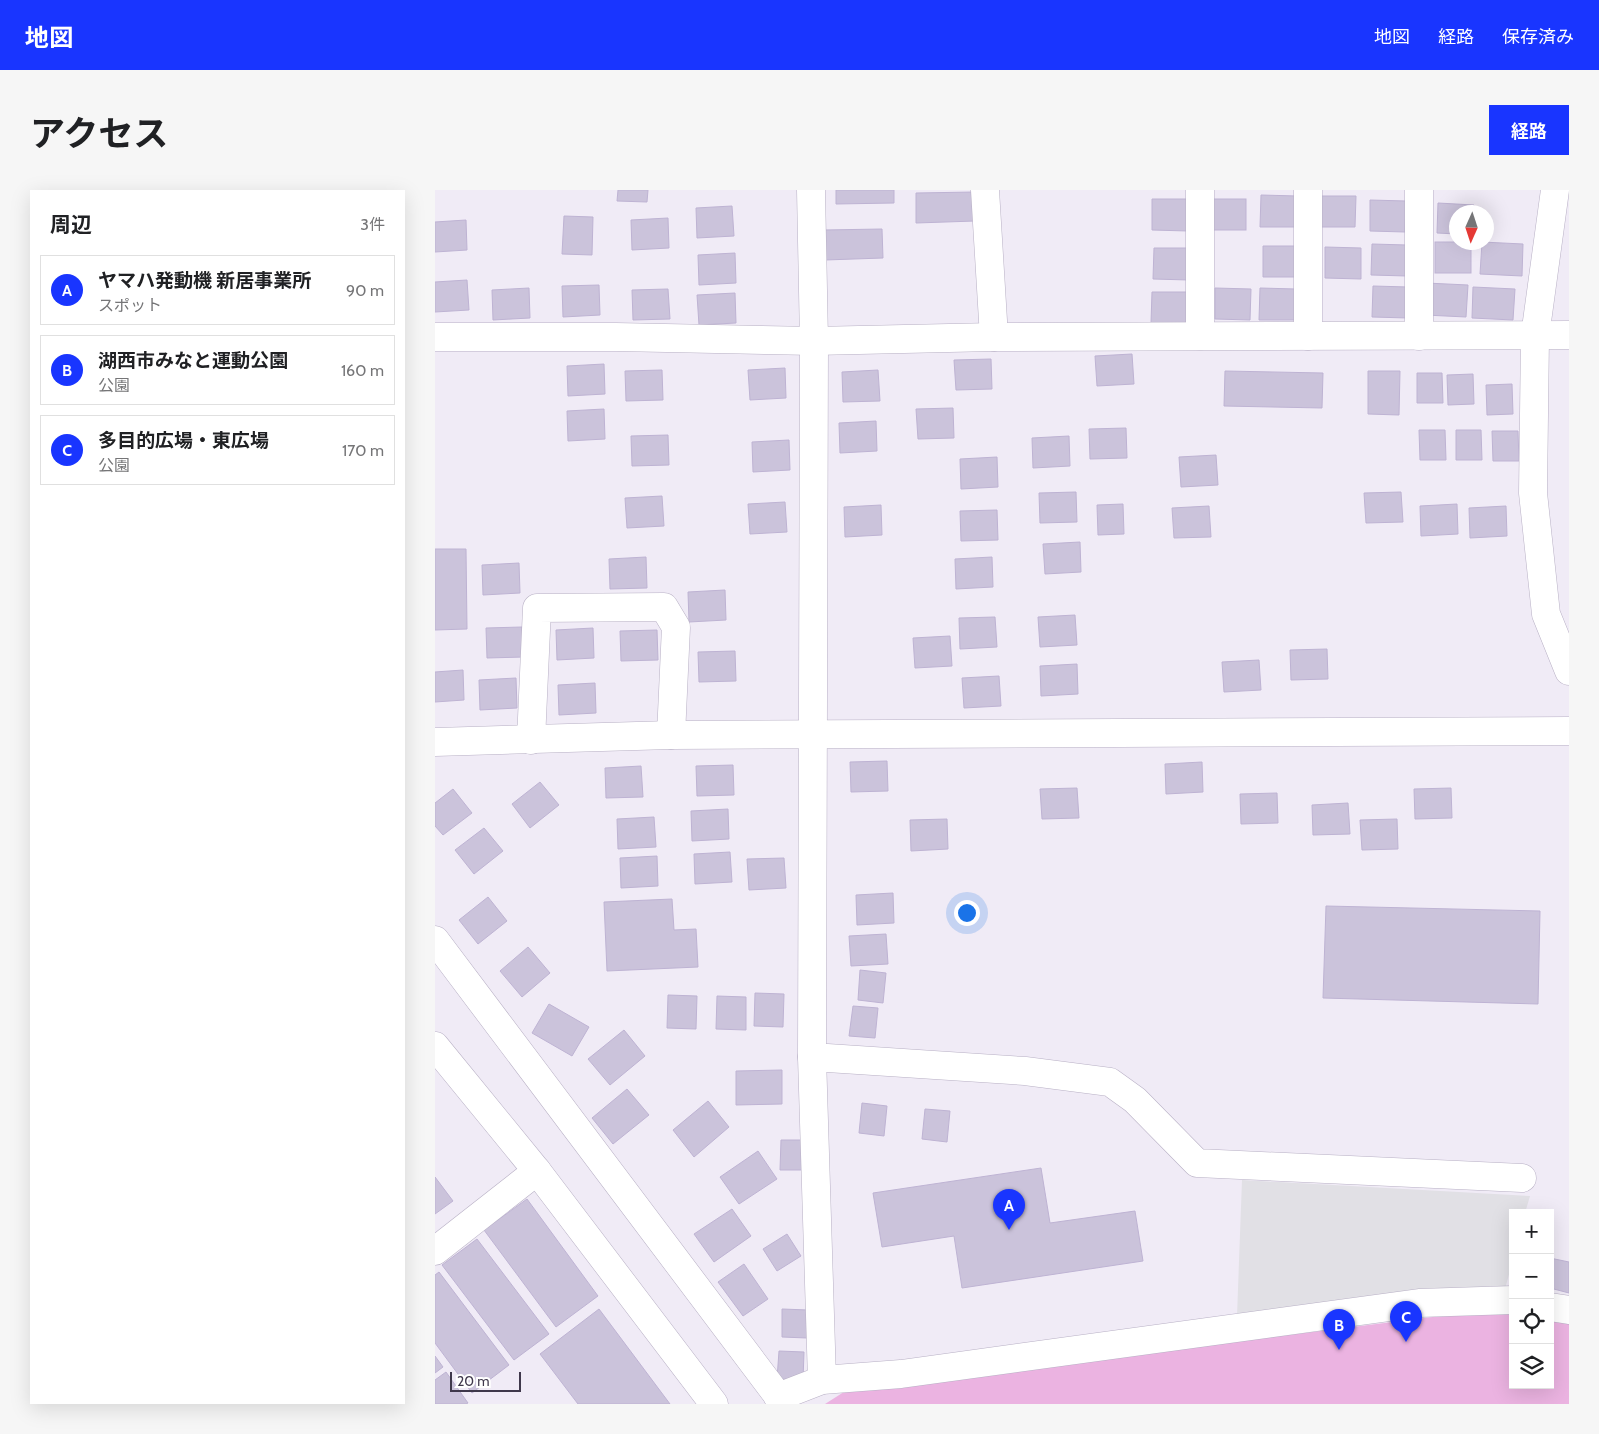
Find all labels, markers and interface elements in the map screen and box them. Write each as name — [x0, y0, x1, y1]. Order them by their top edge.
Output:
text: 地図 — [25, 23, 73, 52]
text: 地図 — [1374, 26, 1410, 48]
text: 経路 — [1438, 26, 1474, 48]
text: 保存済み — [1502, 26, 1574, 48]
button: 経路 — [1489, 105, 1569, 155]
text: アクセス — [30, 112, 168, 155]
north arrow — [1449, 205, 1494, 250]
text: 周辺 — [50, 212, 92, 237]
text: 3件 — [360, 215, 385, 234]
text: ヤマハ発動機 新居事業所 — [98, 269, 311, 292]
text: A — [62, 281, 72, 300]
text: 90 m — [346, 281, 384, 300]
text: スポット — [98, 296, 162, 315]
text: 湖西市みなと運動公園 — [98, 349, 288, 372]
text: B — [62, 361, 72, 380]
text: 160 m — [341, 361, 384, 380]
text: 公園 — [98, 376, 130, 395]
text: 多目的広場・東広場 — [98, 429, 269, 452]
text: C — [62, 441, 72, 460]
text: 170 m — [342, 441, 384, 460]
text: 公園 — [98, 456, 130, 475]
your location — [954, 900, 980, 926]
pin: A — [993, 1189, 1025, 1230]
map controls — [1509, 1209, 1554, 1389]
button: + — [1509, 1209, 1554, 1254]
button: − — [1509, 1254, 1554, 1299]
button: locate — [1509, 1299, 1554, 1344]
pin: C — [1390, 1301, 1422, 1342]
pin: B — [1323, 1309, 1355, 1350]
button: layers — [1509, 1344, 1554, 1389]
scale bar — [450, 1369, 521, 1392]
text: 20 m — [457, 1372, 490, 1390]

